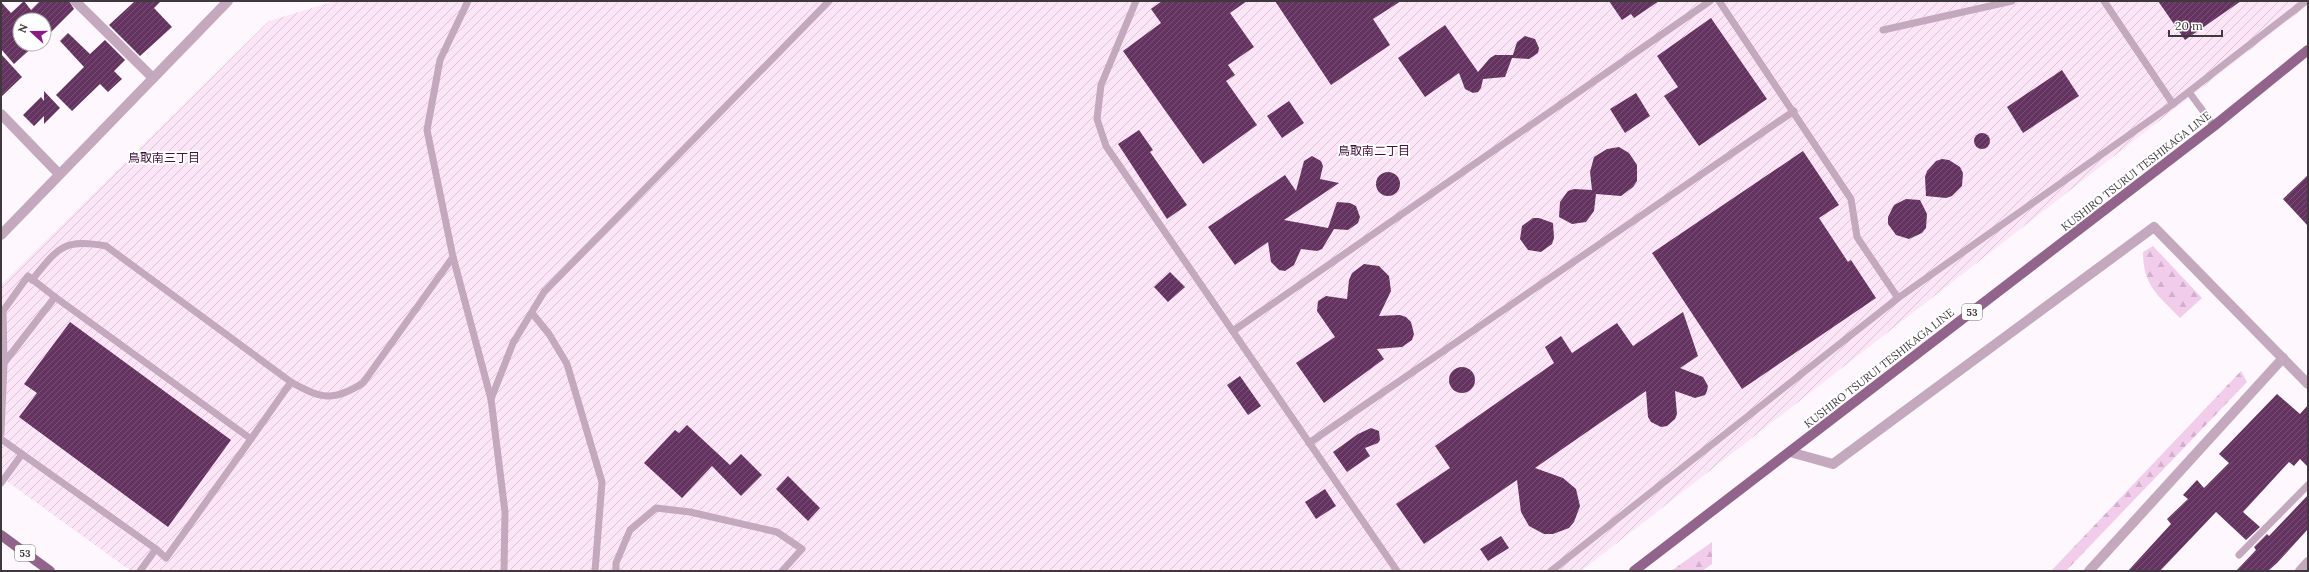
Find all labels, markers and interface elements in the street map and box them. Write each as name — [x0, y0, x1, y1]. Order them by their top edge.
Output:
north arrow — [12, 12, 52, 52]
scale bar — [2169, 12, 2222, 38]
text: 20 m — [2175, 18, 2203, 33]
text: N — [15, 21, 31, 35]
street label: KUSHIRO TSURUI TESHIKAGA LINE — [2058, 108, 2214, 234]
district label: 鳥取南二丁目 — [1338, 143, 1410, 158]
district label: 鳥取南三丁目 — [128, 150, 200, 165]
road number: 53 — [1962, 304, 1982, 320]
street label: KUSHIRO TSURUI TESHIKAGA LINE — [1801, 305, 1957, 431]
road number: 53 — [15, 545, 35, 561]

